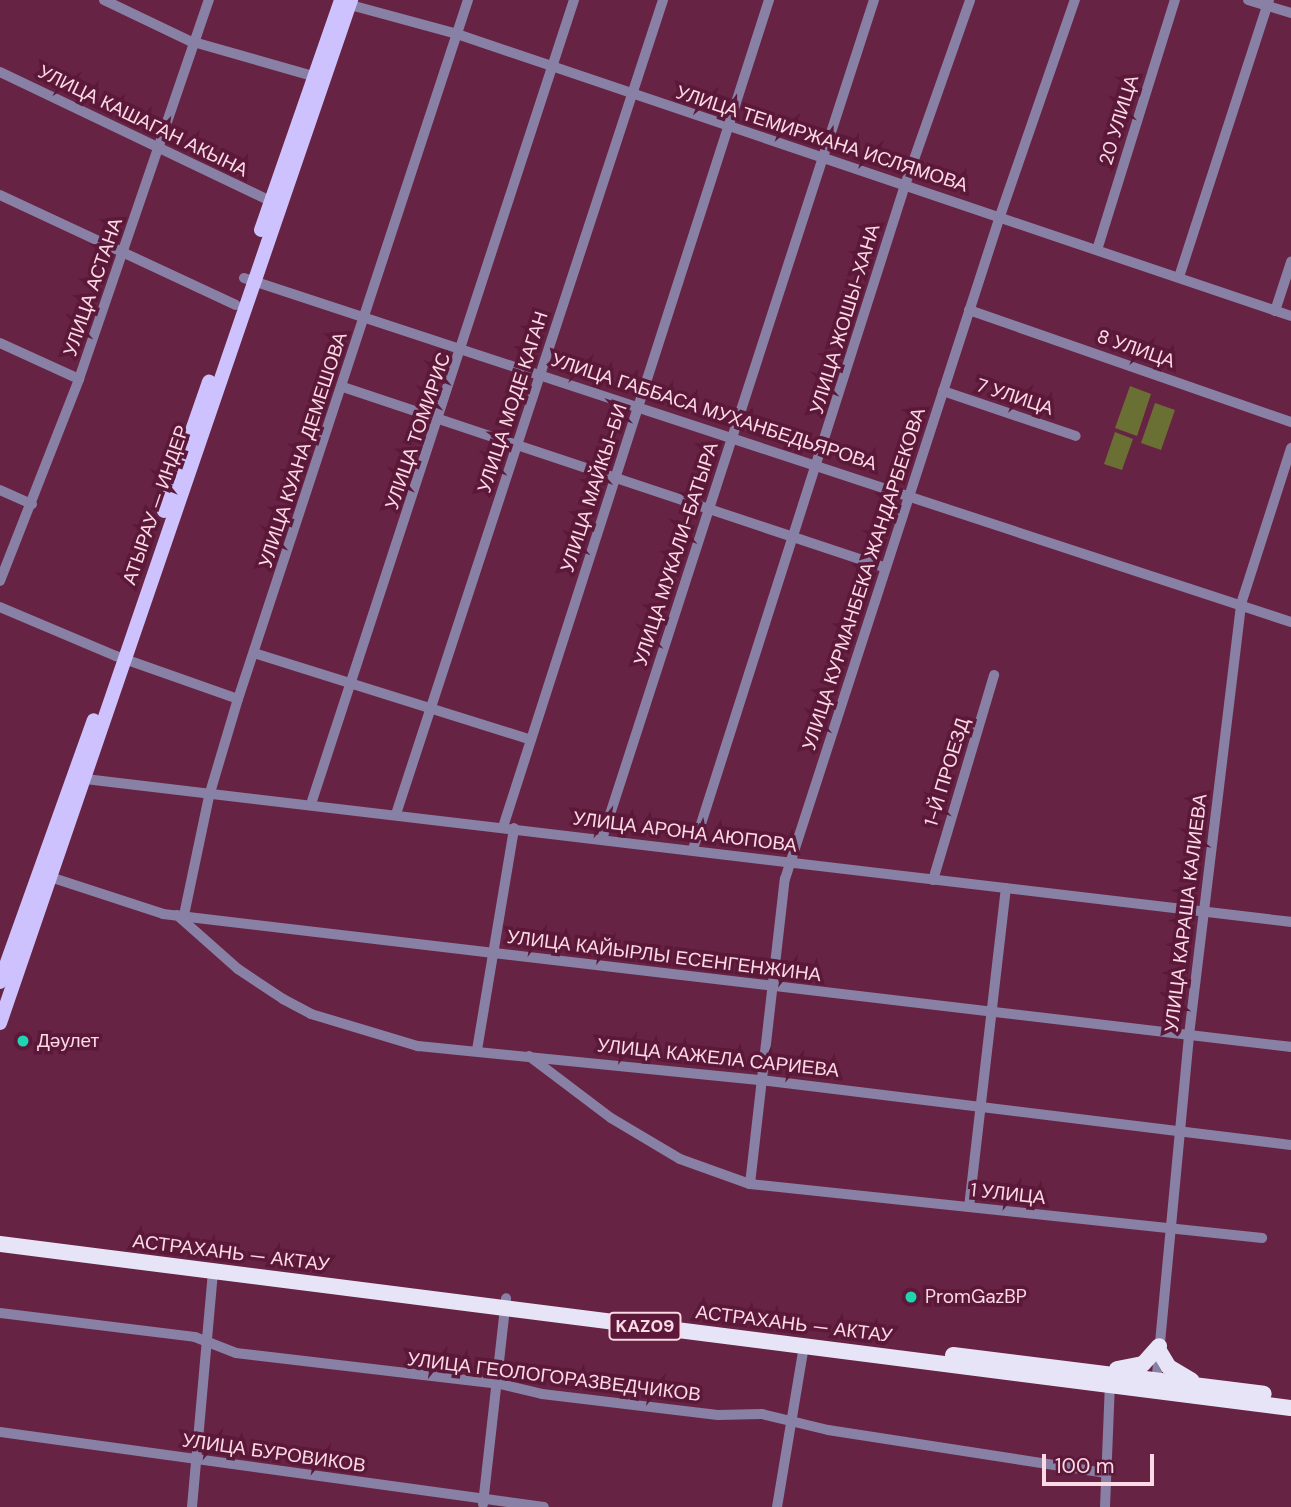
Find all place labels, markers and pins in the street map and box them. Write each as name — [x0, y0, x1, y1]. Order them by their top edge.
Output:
place label: Дәулет — [37, 1030, 99, 1052]
marker: Дәулет — [15, 1033, 31, 1049]
place label: PromGazBP — [925, 1286, 1027, 1308]
marker: PromGazBP — [903, 1289, 919, 1305]

